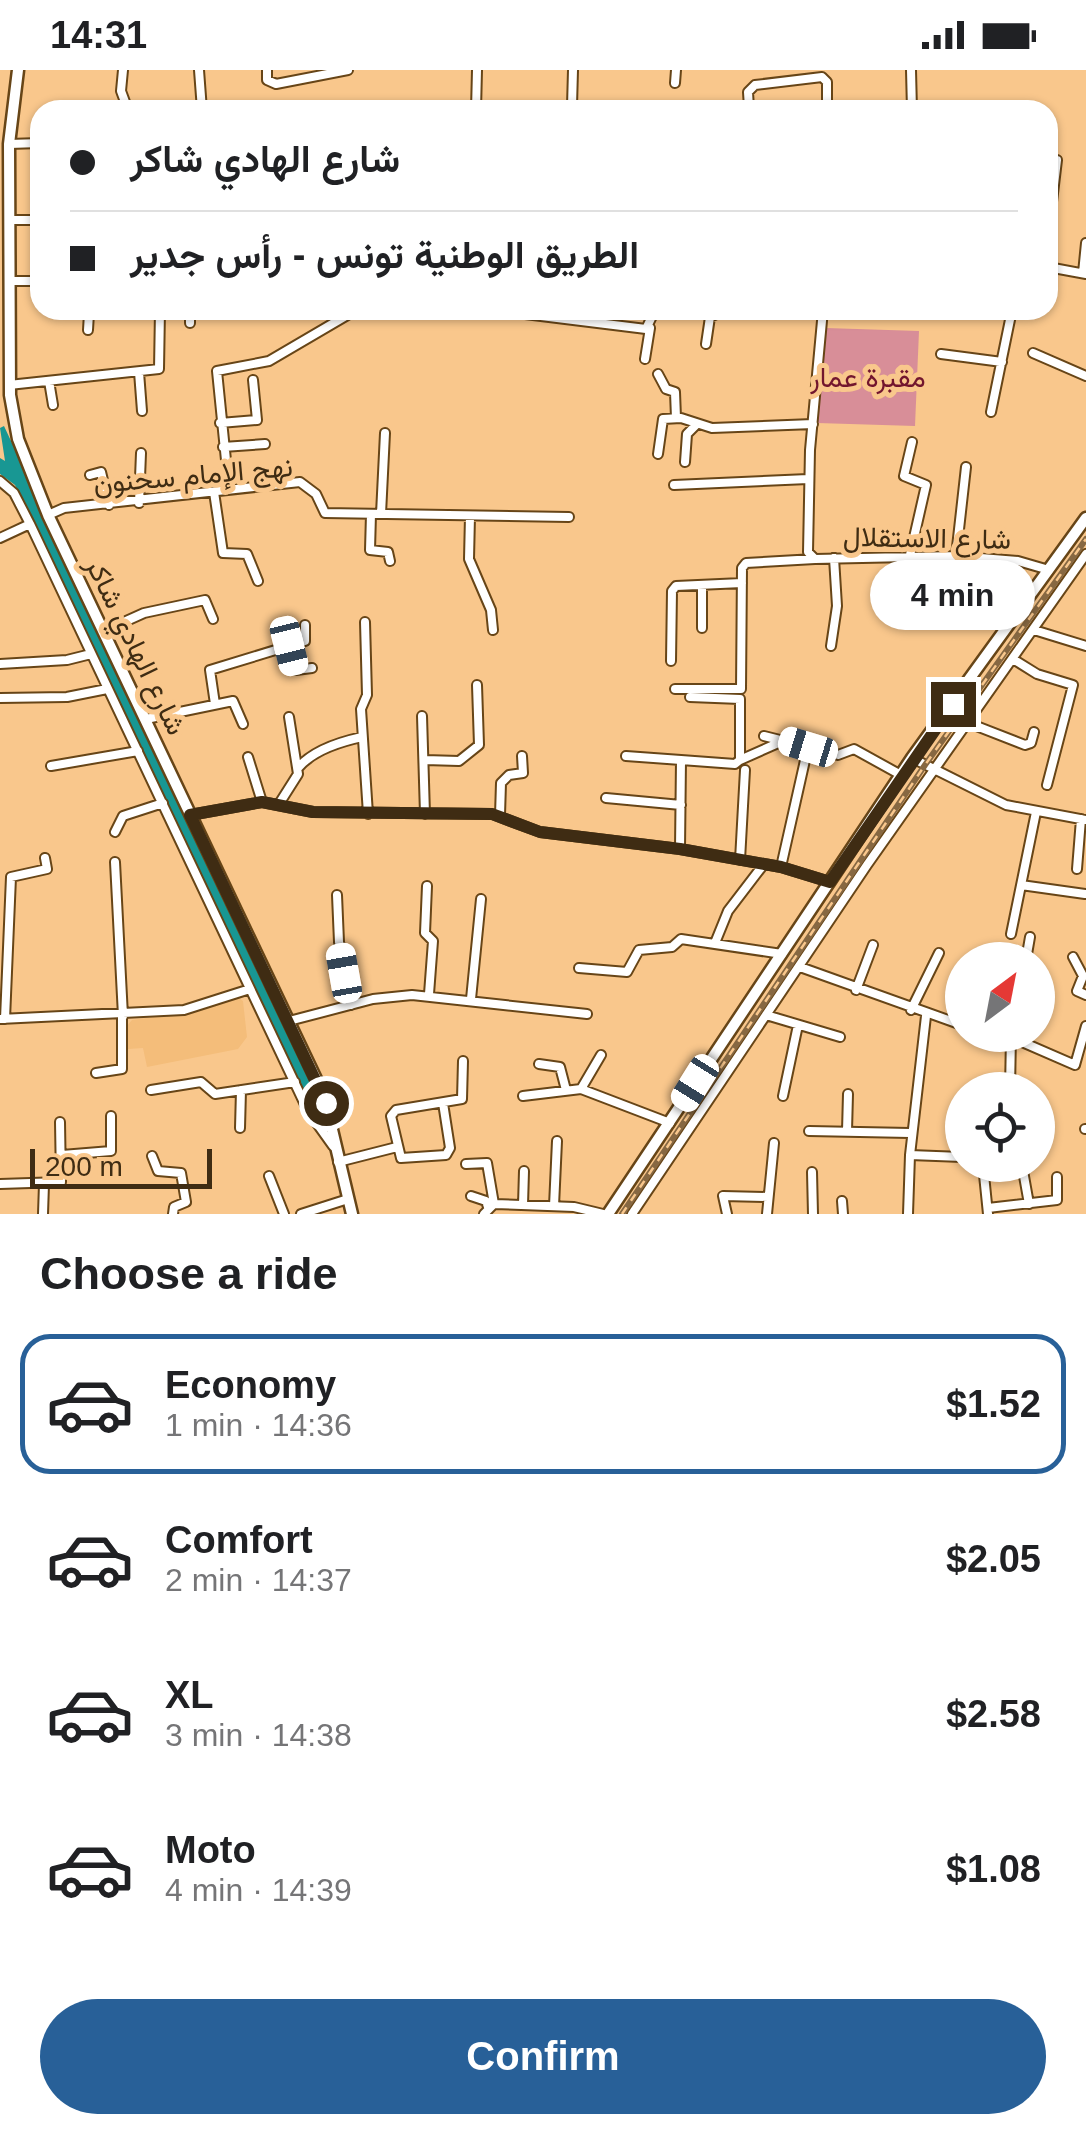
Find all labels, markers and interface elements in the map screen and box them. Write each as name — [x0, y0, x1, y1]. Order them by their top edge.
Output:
text: 14:31 — [50, 14, 147, 56]
text: شارع الهادي شاكر — [130, 138, 400, 180]
text: الطريق الوطنية تونس - رأس جدير — [130, 234, 639, 276]
park label: مقبرة عمار — [809, 362, 926, 395]
street label: نهج الإمام سحنون — [92, 451, 294, 503]
street label: شارع الاستقلال — [843, 521, 1011, 558]
street label: شارع الهادي شاكر — [73, 551, 192, 743]
callout: 4 min — [870, 559, 1036, 629]
text: 4 min — [911, 577, 994, 613]
car — [267, 613, 311, 679]
route end — [931, 682, 976, 727]
car — [775, 724, 841, 770]
car — [324, 941, 364, 1005]
north arrow — [945, 942, 1055, 1052]
map controls — [945, 942, 1055, 1182]
car — [666, 1050, 724, 1116]
button: locate — [945, 1072, 1055, 1182]
route start — [304, 1081, 349, 1126]
scale bar — [30, 1144, 212, 1188]
text: 200 m — [45, 1151, 123, 1182]
text: Choose a ride — [40, 1248, 338, 1299]
icon: car — [45, 1359, 135, 1449]
text: Economy — [165, 1364, 336, 1406]
text: $1.52 — [946, 1383, 1041, 1425]
text: 1 min · 14:36 — [165, 1407, 352, 1443]
icon: car — [45, 1514, 135, 1604]
text: Comfort — [165, 1519, 313, 1561]
text: $2.05 — [946, 1538, 1041, 1580]
text: 2 min · 14:37 — [165, 1562, 352, 1598]
icon: car — [45, 1669, 135, 1759]
text: XL — [165, 1674, 214, 1716]
text: $2.58 — [946, 1693, 1041, 1735]
text: 3 min · 14:38 — [165, 1717, 352, 1753]
icon: car — [45, 1824, 135, 1914]
text: Moto — [165, 1829, 256, 1871]
text: $1.08 — [946, 1848, 1041, 1890]
text: 4 min · 14:39 — [165, 1872, 352, 1908]
button: Confirm — [40, 1999, 1046, 2114]

